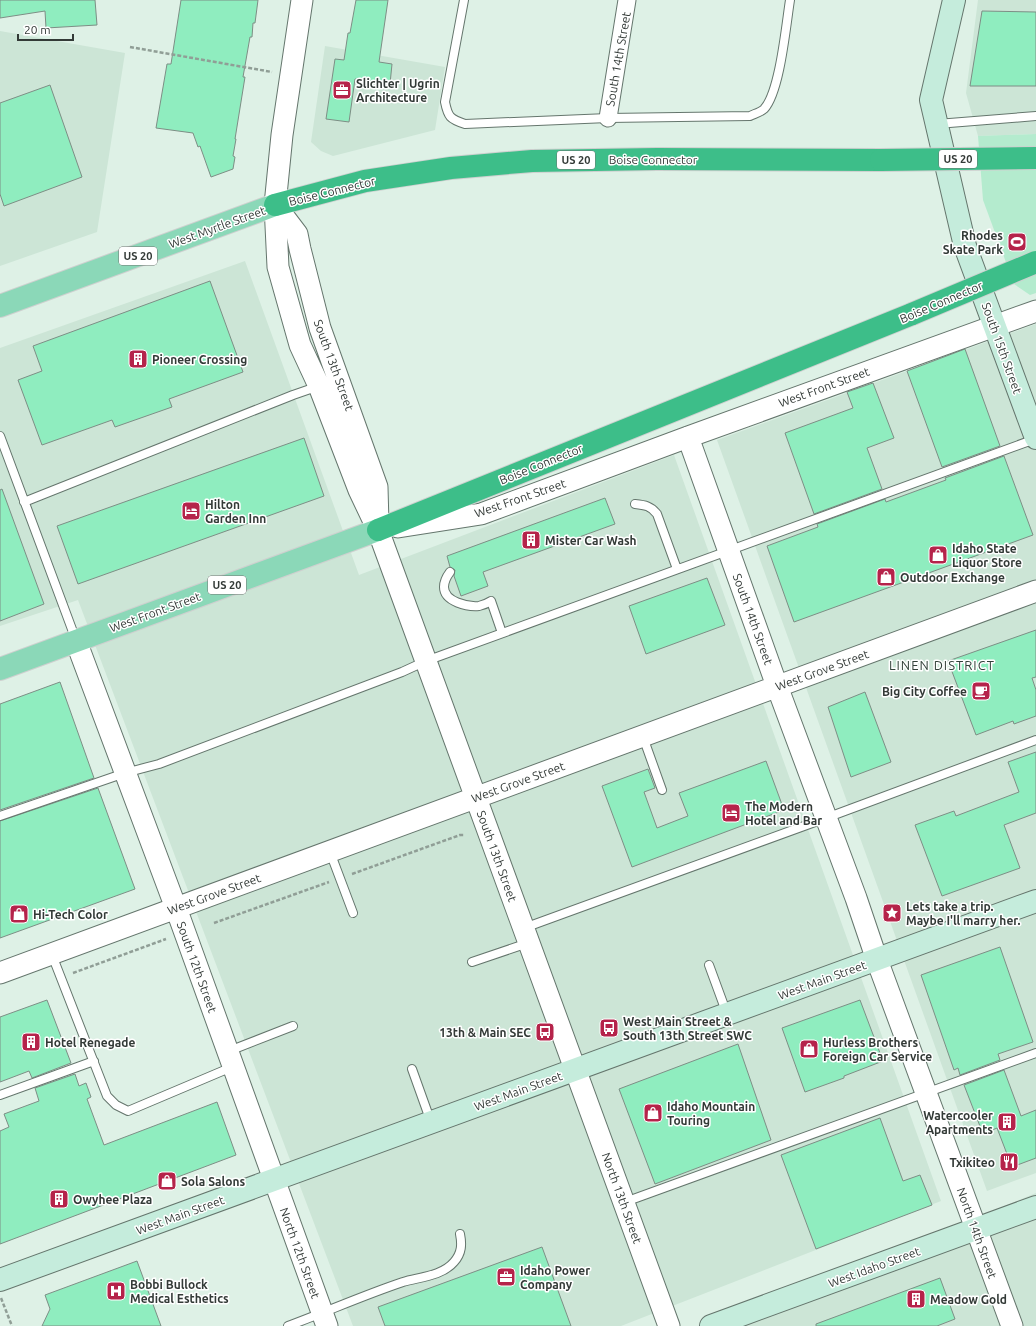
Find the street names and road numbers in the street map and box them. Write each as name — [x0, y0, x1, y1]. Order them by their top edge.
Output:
street label: South 14th Street — [603, 10, 633, 107]
road number: US 20 — [939, 150, 977, 168]
road number: US 20 — [557, 151, 595, 169]
street label: Boise Connector — [609, 153, 698, 166]
street label: Boise Connector — [287, 174, 377, 208]
street label: West Myrtle Street — [167, 203, 267, 251]
road number: US 20 — [119, 247, 157, 265]
street label: Boise Connector — [898, 279, 985, 325]
street label: South 15th Street — [980, 301, 1025, 396]
street label: South 13th Street — [312, 318, 357, 413]
street label: West Front Street — [777, 364, 871, 409]
street label: Boise Connector — [497, 441, 585, 487]
street label: West Front Street — [473, 476, 568, 520]
street label: South 14th Street — [731, 572, 776, 667]
road number: US 20 — [208, 576, 246, 594]
street label: West Front Street — [108, 589, 202, 634]
street label: West Grove Street — [774, 647, 871, 693]
street label: West Grove Street — [470, 759, 567, 805]
street label: South 13th Street — [475, 809, 520, 904]
street label: West Grove Street — [166, 871, 263, 917]
street label: South 12th Street — [175, 920, 220, 1015]
street label: West Main Street — [776, 958, 868, 1002]
street label: West Main Street — [472, 1069, 564, 1113]
street label: North 13th Street — [600, 1151, 645, 1246]
street label: North 14th Street — [955, 1186, 1000, 1281]
street label: West Main Street — [134, 1193, 226, 1237]
street label: North 12th Street — [278, 1206, 323, 1301]
street label: West Idaho Street — [826, 1244, 922, 1290]

